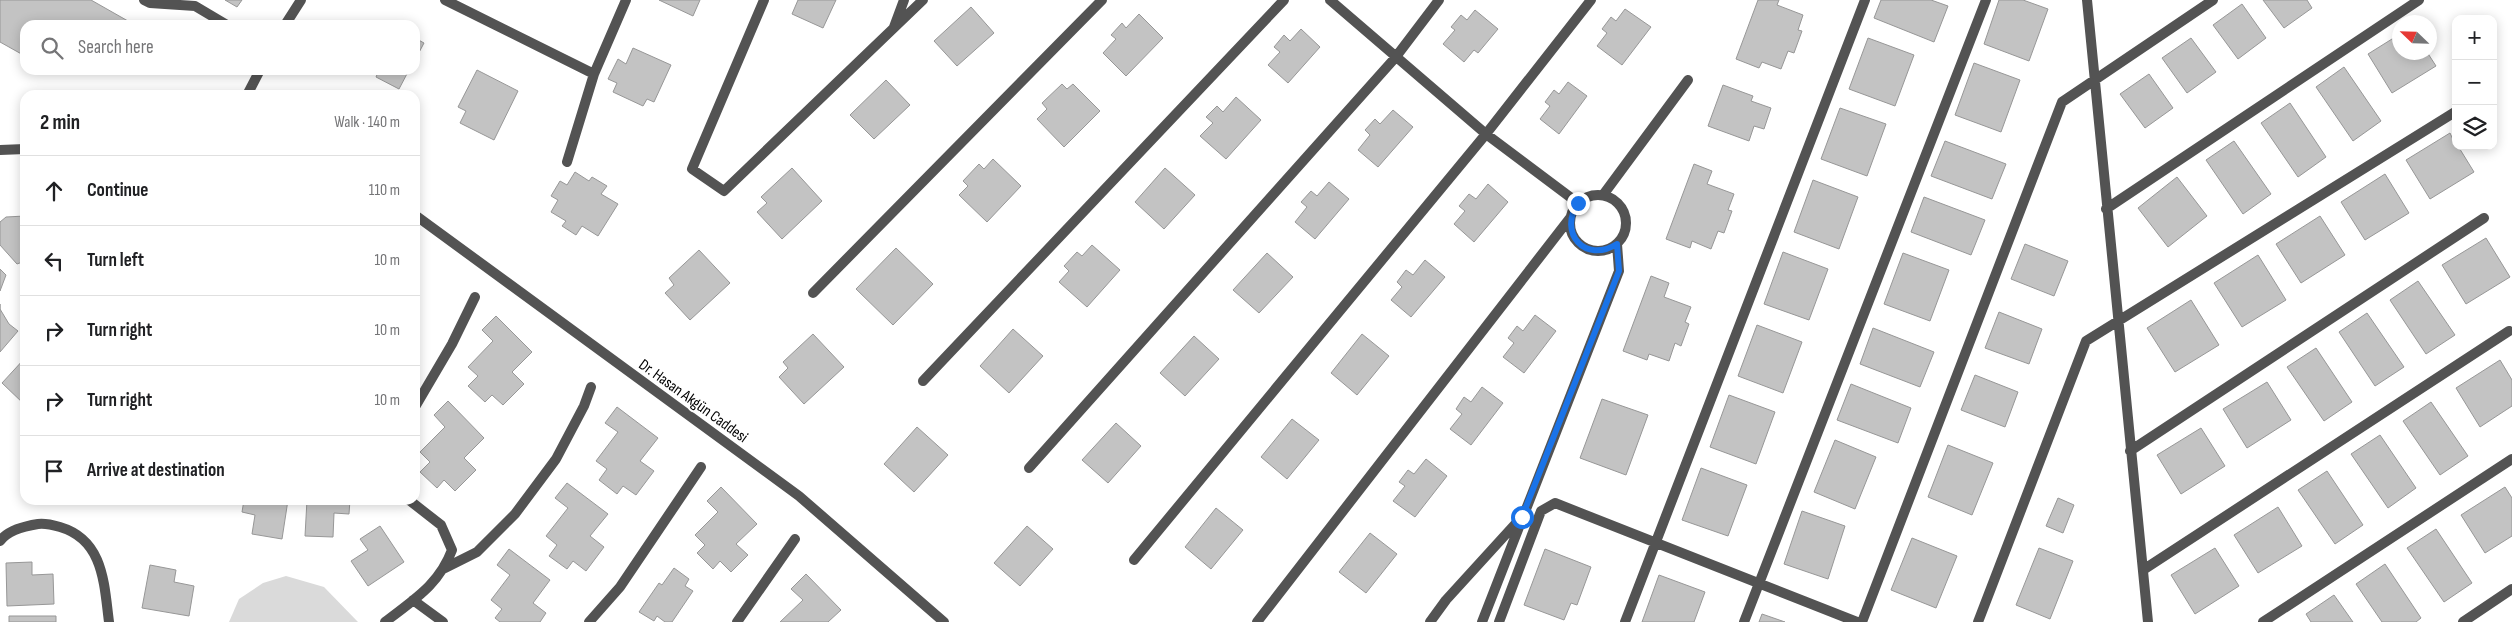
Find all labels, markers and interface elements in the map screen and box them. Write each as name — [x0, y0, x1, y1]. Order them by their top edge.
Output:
north arrow — [2392, 15, 2437, 60]
map controls — [2452, 15, 2497, 150]
button: + — [2452, 15, 2497, 60]
search box — [20, 20, 420, 75]
icon: search — [38, 34, 66, 62]
text: Search here — [78, 36, 154, 59]
button: − — [2452, 60, 2497, 105]
button: layers — [2452, 105, 2497, 150]
text: 2 min — [40, 110, 80, 135]
text: Walk · 140 m — [334, 113, 400, 132]
icon: ahead — [40, 177, 68, 205]
text: Continue — [87, 179, 148, 202]
text: 110 m — [369, 181, 400, 200]
route end — [1567, 192, 1590, 215]
icon: left — [40, 247, 68, 275]
text: Turn left — [87, 249, 144, 272]
text: 10 m — [374, 251, 400, 270]
icon: right — [40, 317, 68, 345]
text: Turn right — [87, 319, 152, 342]
text: 10 m — [374, 321, 400, 340]
street label: Dr. Hasan Akgün Caddesi — [635, 355, 751, 447]
icon: right — [40, 387, 68, 415]
text: Turn right — [87, 389, 152, 412]
text: 10 m — [374, 391, 400, 410]
icon: arrive — [40, 457, 68, 485]
text: Arrive at destination — [87, 459, 225, 482]
route start — [1511, 506, 1534, 529]

